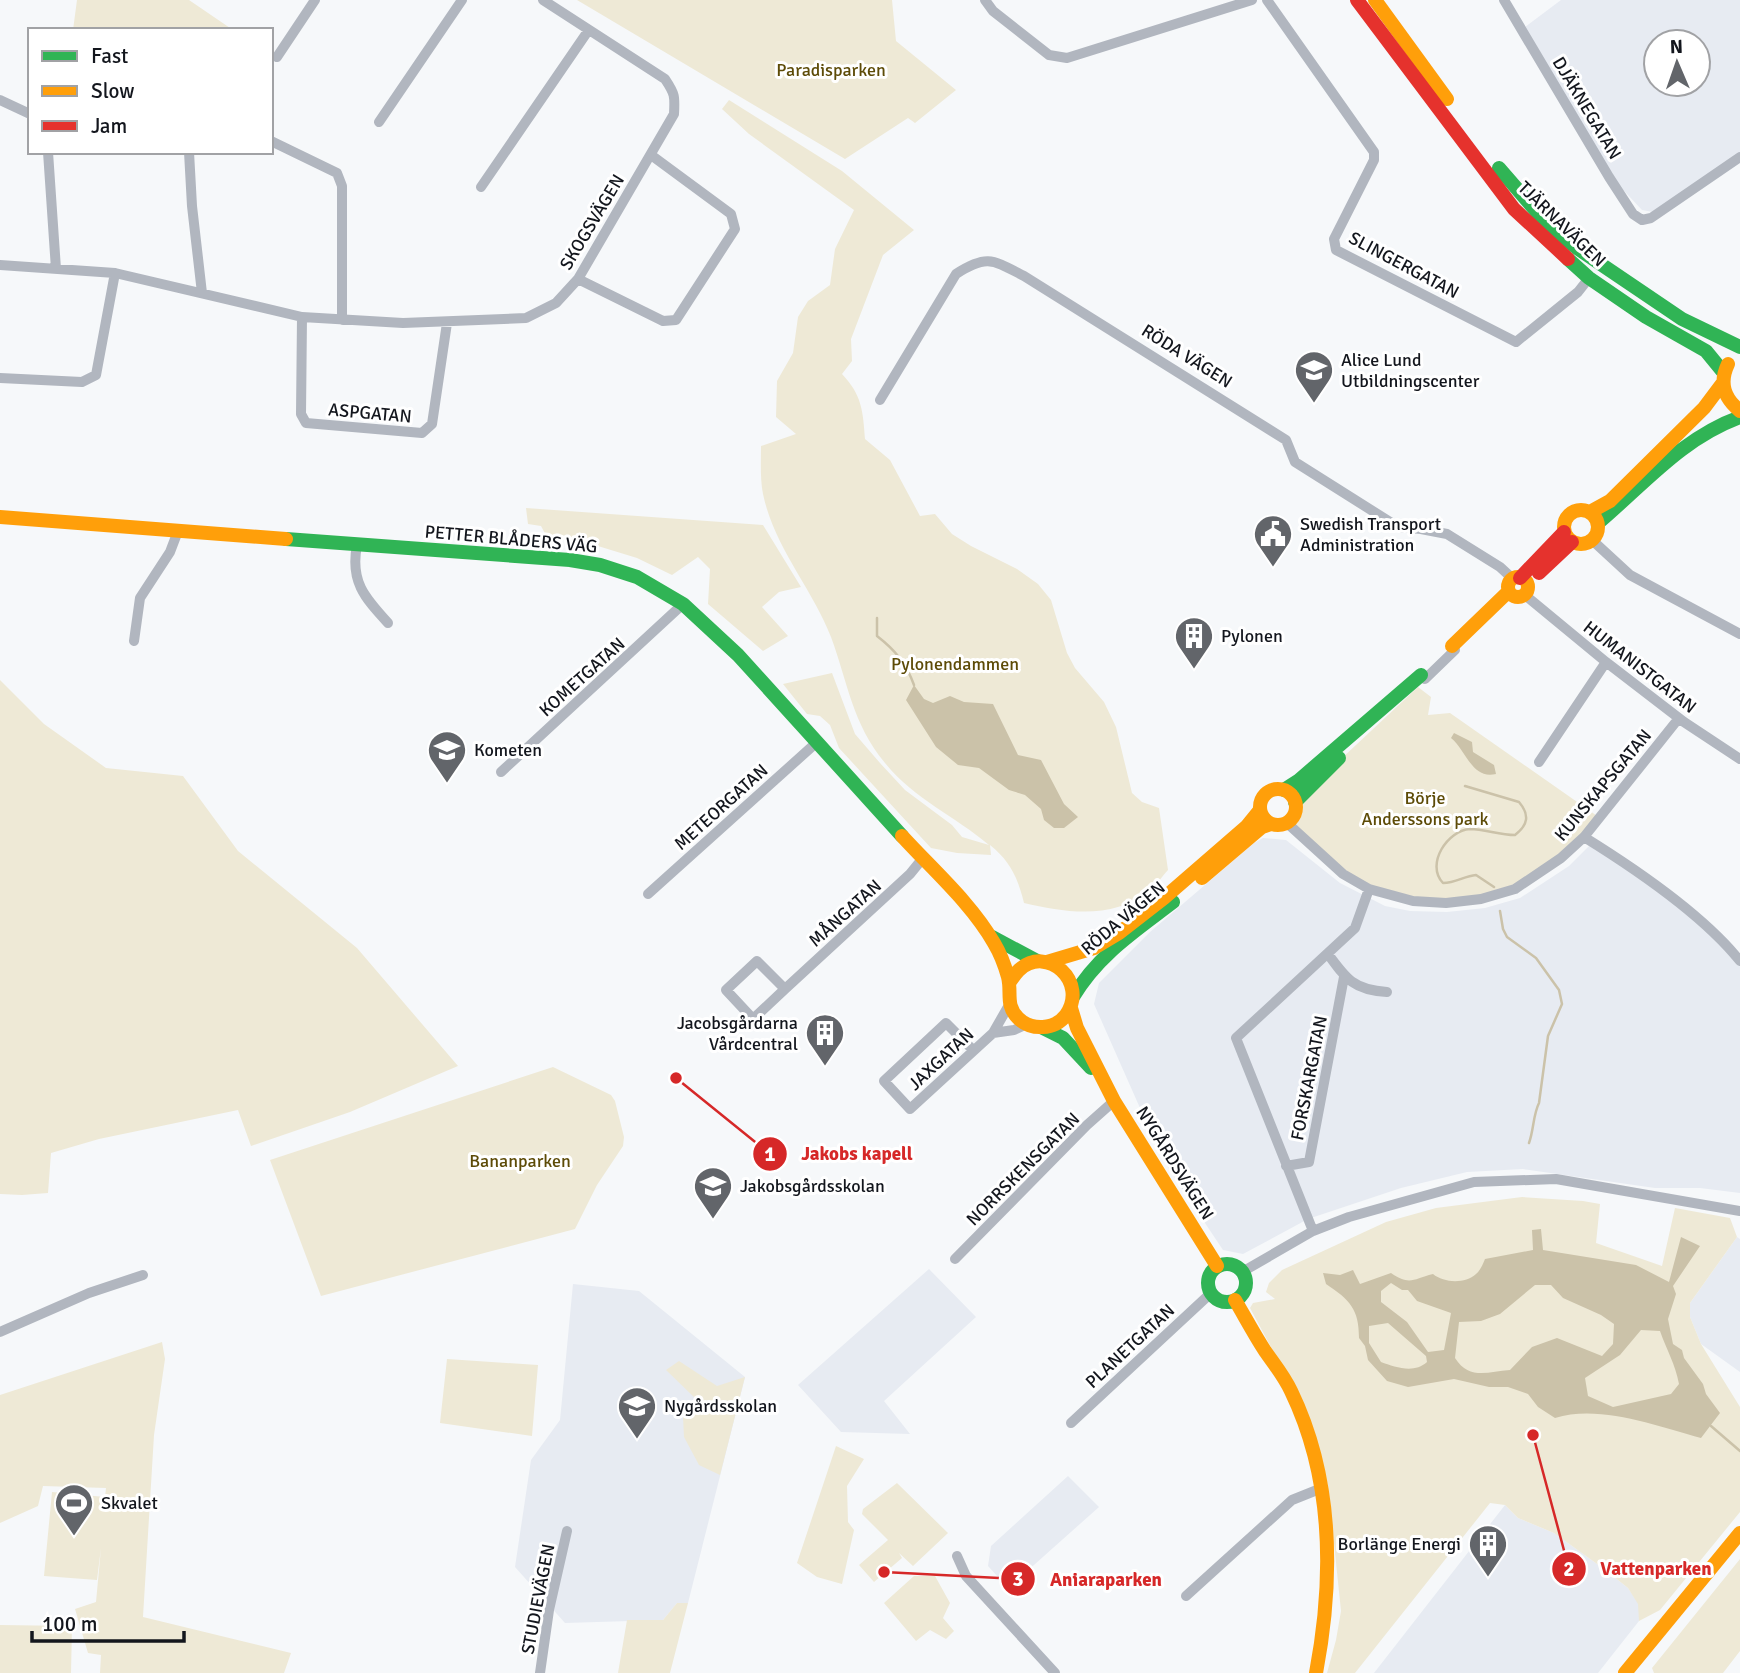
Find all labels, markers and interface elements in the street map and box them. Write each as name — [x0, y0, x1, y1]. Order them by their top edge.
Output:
legend — [28, 28, 273, 154]
north arrow — [1642, 28, 1712, 98]
text: N — [1669, 35, 1683, 59]
text: Fast — [91, 43, 128, 69]
street label: DJÄKNEGATAN — [1548, 53, 1626, 163]
park label: Paradisparken — [776, 59, 886, 81]
text: Slow — [91, 78, 135, 104]
text: Jam — [91, 113, 127, 139]
street label: SKOGSVÄGEN — [555, 170, 629, 274]
street label: TJÄRNAVÄGEN — [1514, 177, 1610, 271]
street label: SLINGERGATAN — [1345, 227, 1463, 303]
street label: RÖDA VÄGEN — [1138, 319, 1236, 393]
school or university icon: Alice Lund Utbildningscenter — [1293, 349, 1335, 404]
place label: Alice Lund Utbildningscenter — [1341, 349, 1480, 392]
street label: ASPGATAN — [327, 398, 413, 428]
public building icon: Swedish Transport Administration — [1252, 513, 1294, 568]
place label: Swedish Transport Administration — [1300, 513, 1441, 556]
street label: PETTER BLÅDERS VÄG — [424, 520, 598, 558]
building icon: Pylonen — [1173, 615, 1215, 670]
street label: HUMANISTGATAN — [1579, 616, 1701, 718]
place label: Pylonen — [1221, 625, 1283, 647]
street label: KOMETGATAN — [535, 633, 629, 721]
park label: Pylonendammen — [891, 653, 1019, 675]
street label: KUNSKAPSGATAN — [1550, 725, 1656, 845]
school or university icon: Kometen — [426, 729, 468, 784]
place label: Kometen — [474, 739, 542, 761]
street label: METEORGATAN — [670, 759, 772, 855]
park label: Börje Anderssons park — [1361, 787, 1489, 830]
street label: MÅNGATAN — [804, 875, 886, 951]
street label: RÖDA VÄGEN — [1076, 876, 1170, 960]
place label: Jacobsgårdarna Vårdcentral — [677, 1012, 798, 1055]
building icon: Jacobsgårdarna Vårdcentral — [804, 1012, 846, 1067]
street label: FORSKARGATAN — [1286, 1014, 1332, 1142]
street label: JAXGATAN — [904, 1023, 978, 1095]
street label: NYGÅRDSVÄGEN — [1131, 1102, 1219, 1224]
street label: NORRSKENSGATAN — [962, 1108, 1084, 1230]
callout: Jakobs kapell — [752, 1134, 927, 1174]
text: 1 — [764, 1141, 776, 1167]
text: Jakobs kapell — [801, 1142, 913, 1166]
park label: Bananparken — [469, 1150, 571, 1172]
school or university icon: Jakobsgårdsskolan — [692, 1165, 734, 1220]
place label: Jakobsgårdsskolan — [740, 1175, 885, 1197]
street label: PLANETGATAN — [1081, 1299, 1179, 1393]
school or university icon: Nygårdsskolan — [616, 1385, 658, 1440]
place label: Nygårdsskolan — [664, 1395, 777, 1417]
sports icon: Skvalet — [53, 1482, 95, 1537]
place label: Skvalet — [101, 1492, 158, 1514]
building icon: Borlänge Energi — [1467, 1523, 1509, 1578]
place label: Borlänge Energi — [1338, 1533, 1461, 1555]
street label: STUDIEVÄGEN — [517, 1542, 559, 1656]
callout: Vattenparken — [1552, 1549, 1726, 1589]
text: 2 — [1563, 1556, 1575, 1582]
text: Vattenparken — [1600, 1557, 1712, 1581]
callout: Aniaraparken — [1001, 1559, 1176, 1599]
text: 3 — [1012, 1566, 1024, 1592]
text: Aniaraparken — [1050, 1568, 1162, 1592]
scale bar — [32, 1600, 184, 1644]
text: 100 m — [42, 1611, 97, 1637]

